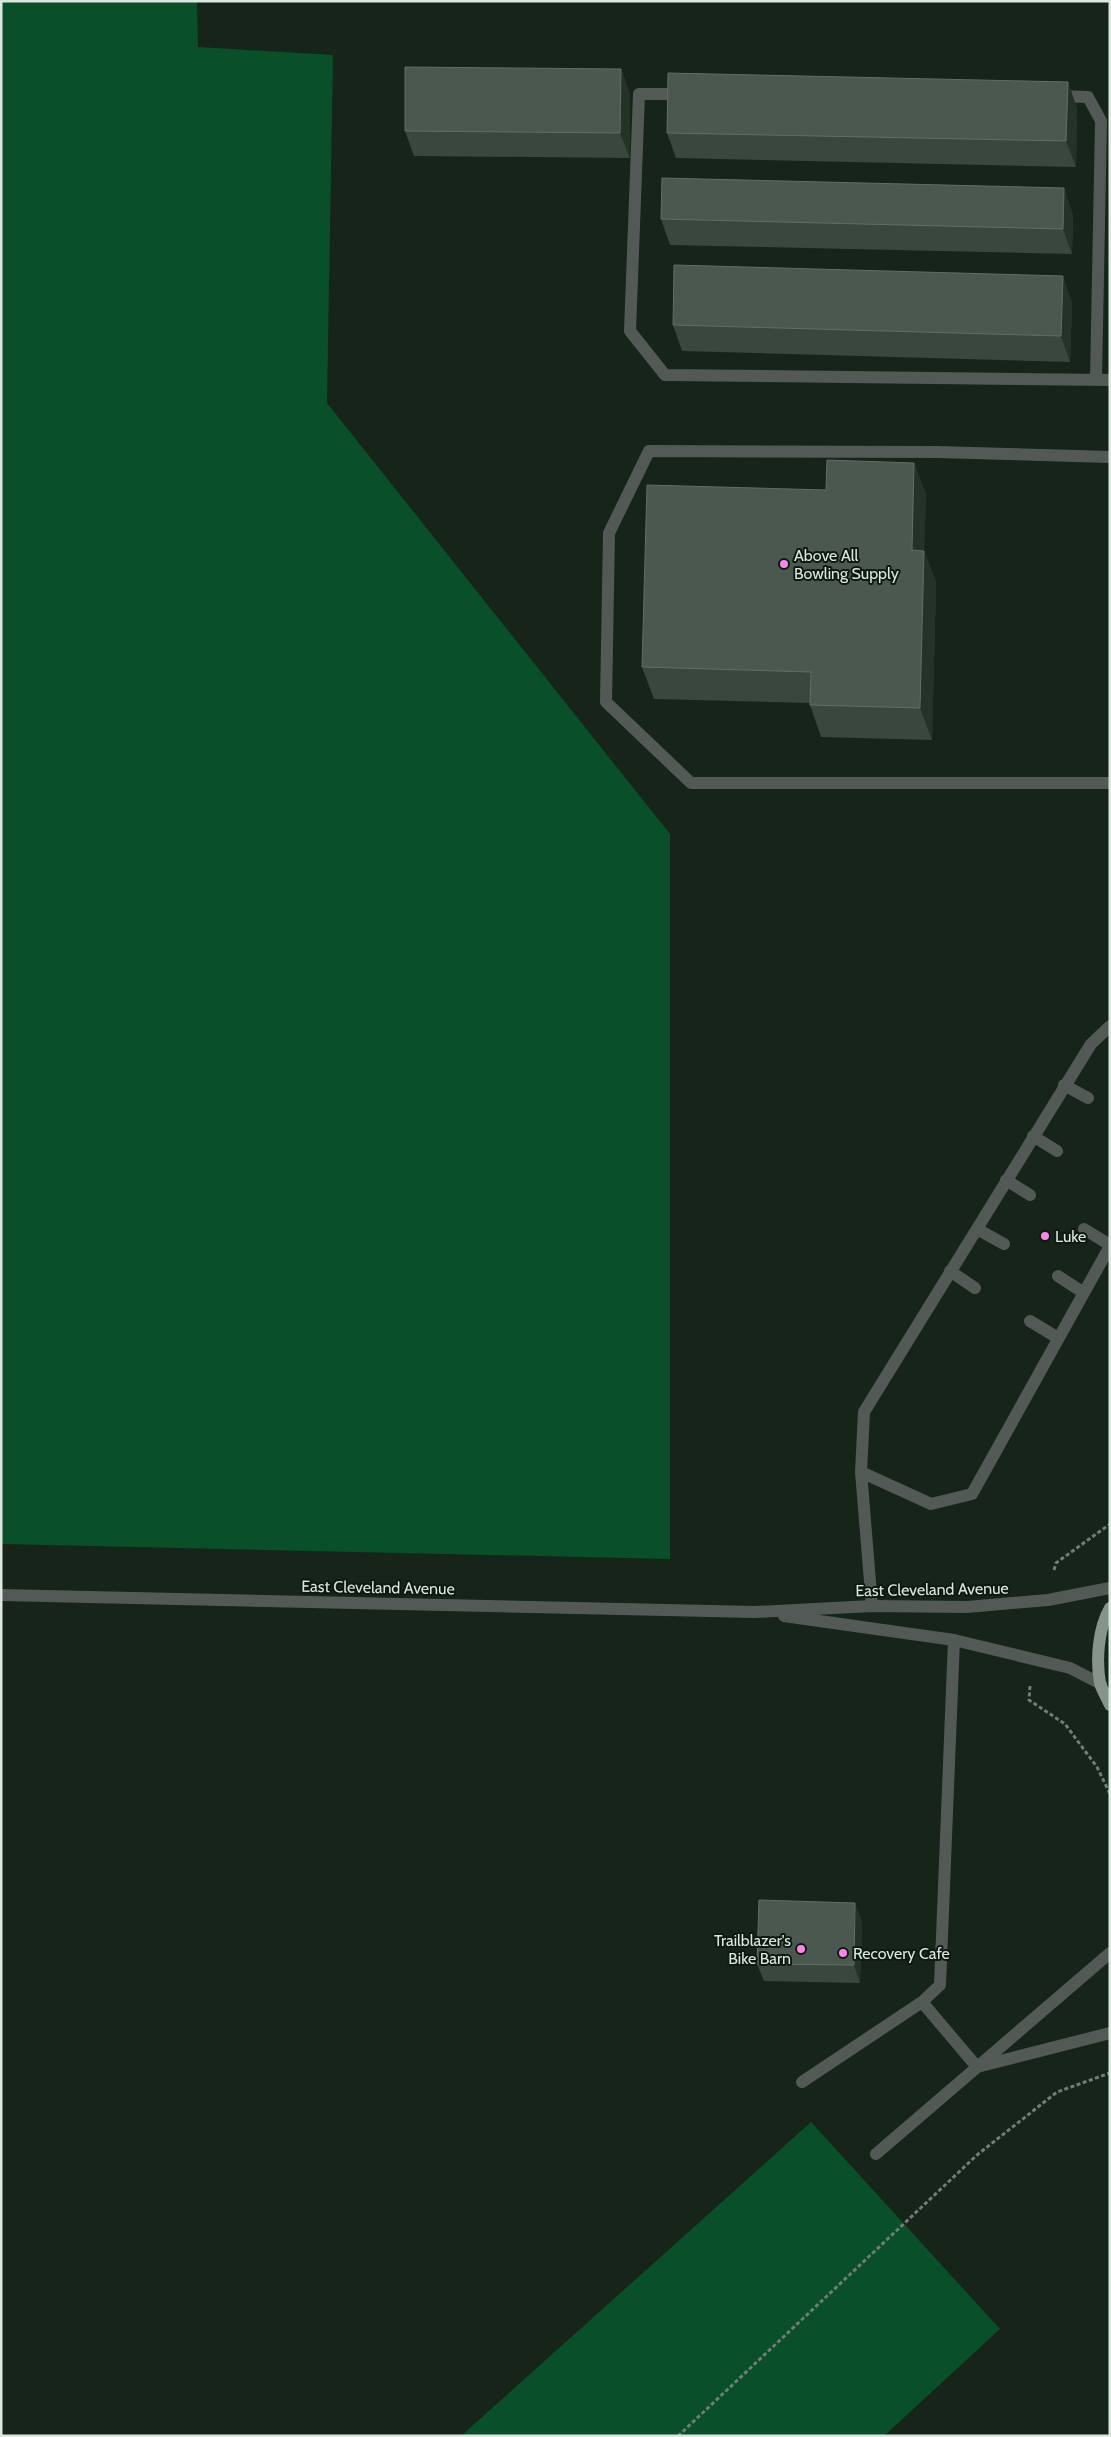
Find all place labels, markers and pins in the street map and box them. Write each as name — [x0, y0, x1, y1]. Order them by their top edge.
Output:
place label: Above All Bowling Supply — [794, 546, 899, 583]
marker: Above All Bowling Supply — [778, 558, 790, 570]
place label: Luke — [1055, 1227, 1086, 1246]
marker: Luke — [1039, 1230, 1051, 1242]
place label: Trailblazer's Bike Barn — [714, 1931, 791, 1968]
marker: Trailblazer's Bike Barn — [795, 1943, 807, 1955]
place label: Recovery Cafe — [853, 1944, 950, 1963]
marker: Recovery Cafe — [837, 1947, 849, 1959]

